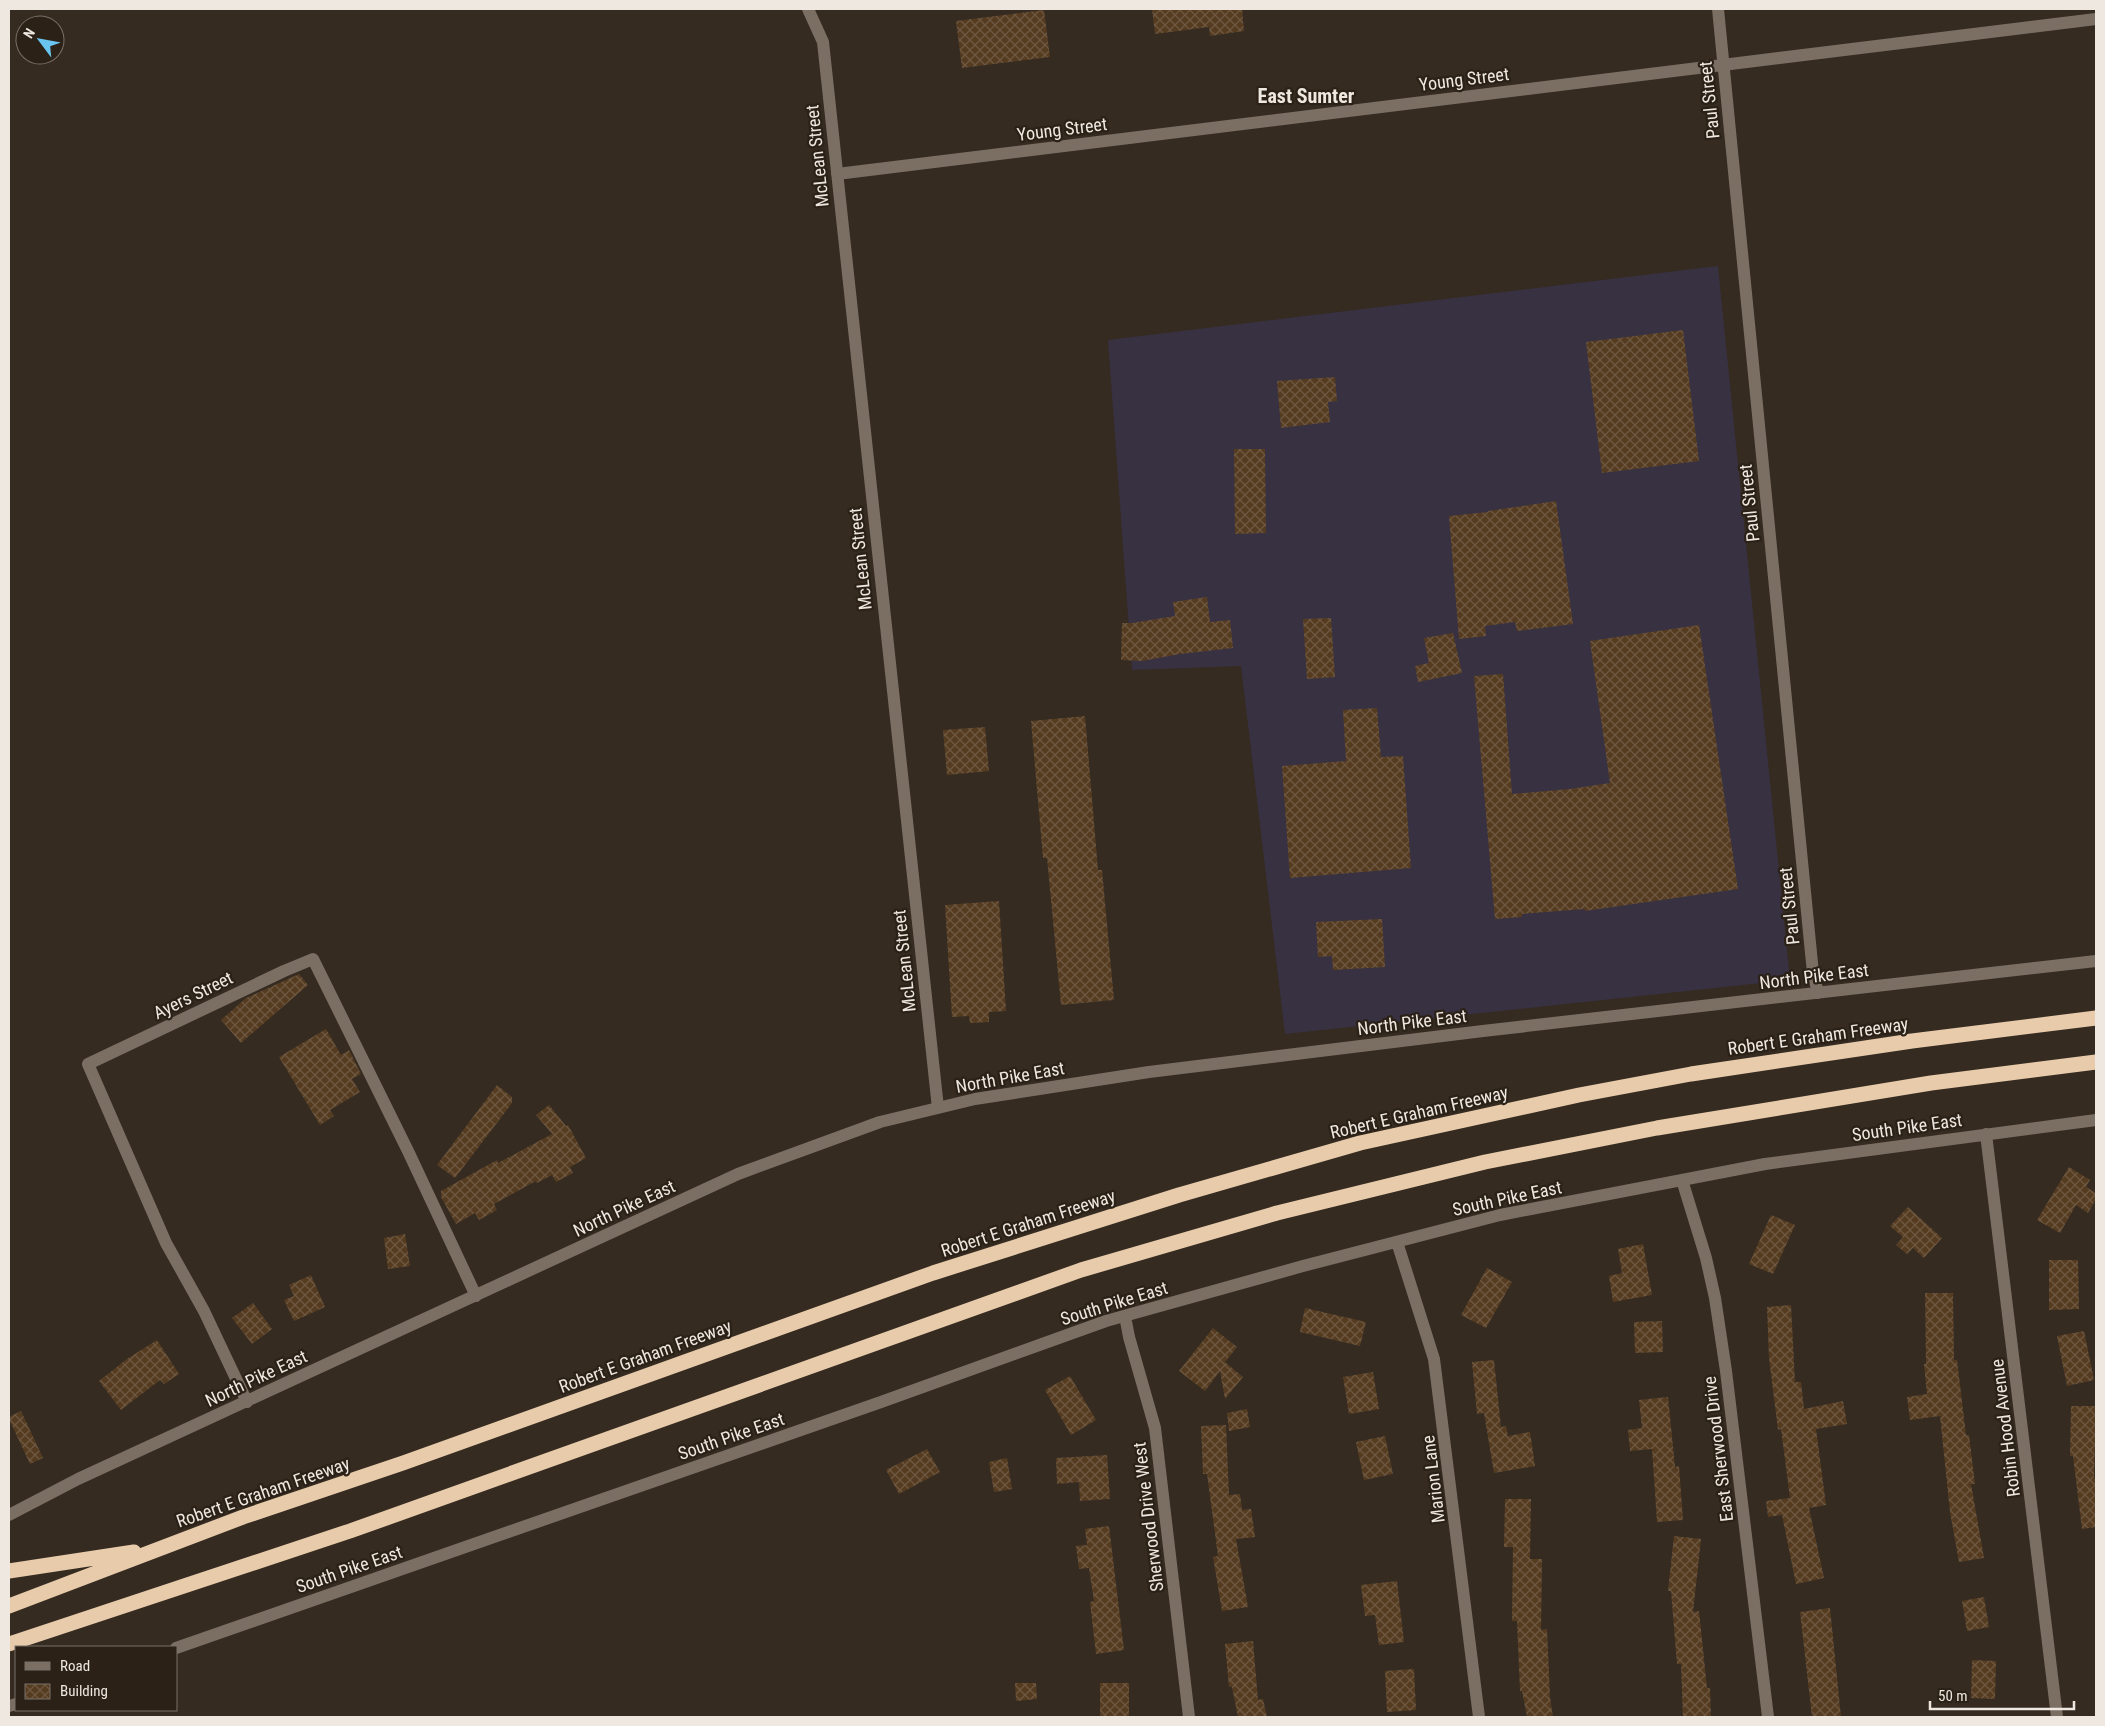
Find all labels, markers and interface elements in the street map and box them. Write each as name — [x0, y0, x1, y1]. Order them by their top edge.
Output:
north arrow — [15, 15, 65, 65]
text: N — [20, 25, 38, 41]
street label: Paul Street — [1694, 60, 1724, 140]
street label: Young Street — [1418, 63, 1510, 95]
district label: East Sumter — [1258, 84, 1355, 108]
street label: McLean Street — [801, 104, 833, 208]
street label: Young Street — [1016, 113, 1108, 145]
street label: Paul Street — [1734, 463, 1764, 543]
street label: McLean Street — [844, 507, 876, 611]
street label: Paul Street — [1774, 866, 1804, 946]
street label: McLean Street — [888, 909, 920, 1013]
street label: North Pike East — [1758, 959, 1870, 993]
street label: Ayers Street — [150, 967, 236, 1023]
street label: North Pike East — [1356, 1005, 1468, 1039]
street label: Robert E Graham Freeway — [1726, 1013, 1910, 1059]
street label: North Pike East — [954, 1057, 1066, 1097]
street label: Robert E Graham Freeway — [1328, 1081, 1511, 1143]
street label: South Pike East — [1851, 1109, 1963, 1145]
street label: North Pike East — [570, 1175, 678, 1241]
street label: South Pike East — [1451, 1176, 1563, 1220]
street label: Robert E Graham Freeway — [938, 1185, 1118, 1261]
street label: South Pike East — [1058, 1277, 1170, 1329]
street label: Robert E Graham Freeway — [556, 1315, 735, 1397]
street label: North Pike East — [202, 1345, 310, 1411]
street label: Robin Hood Avenue — [1986, 1358, 2024, 1498]
street label: East Sherwood Drive — [1699, 1375, 1737, 1523]
street label: South Pike East — [675, 1408, 787, 1464]
street label: Marion Lane — [1417, 1434, 1449, 1524]
street label: Sherwood Drive West — [1128, 1441, 1168, 1593]
street label: Robert E Graham Freeway — [174, 1452, 353, 1532]
street label: South Pike East — [293, 1541, 405, 1597]
legend — [15, 1646, 178, 1711]
text: Road — [60, 1657, 90, 1675]
scale bar — [1930, 1678, 2074, 1710]
text: Building — [60, 1682, 108, 1700]
text: 50 m — [1938, 1687, 1968, 1705]

